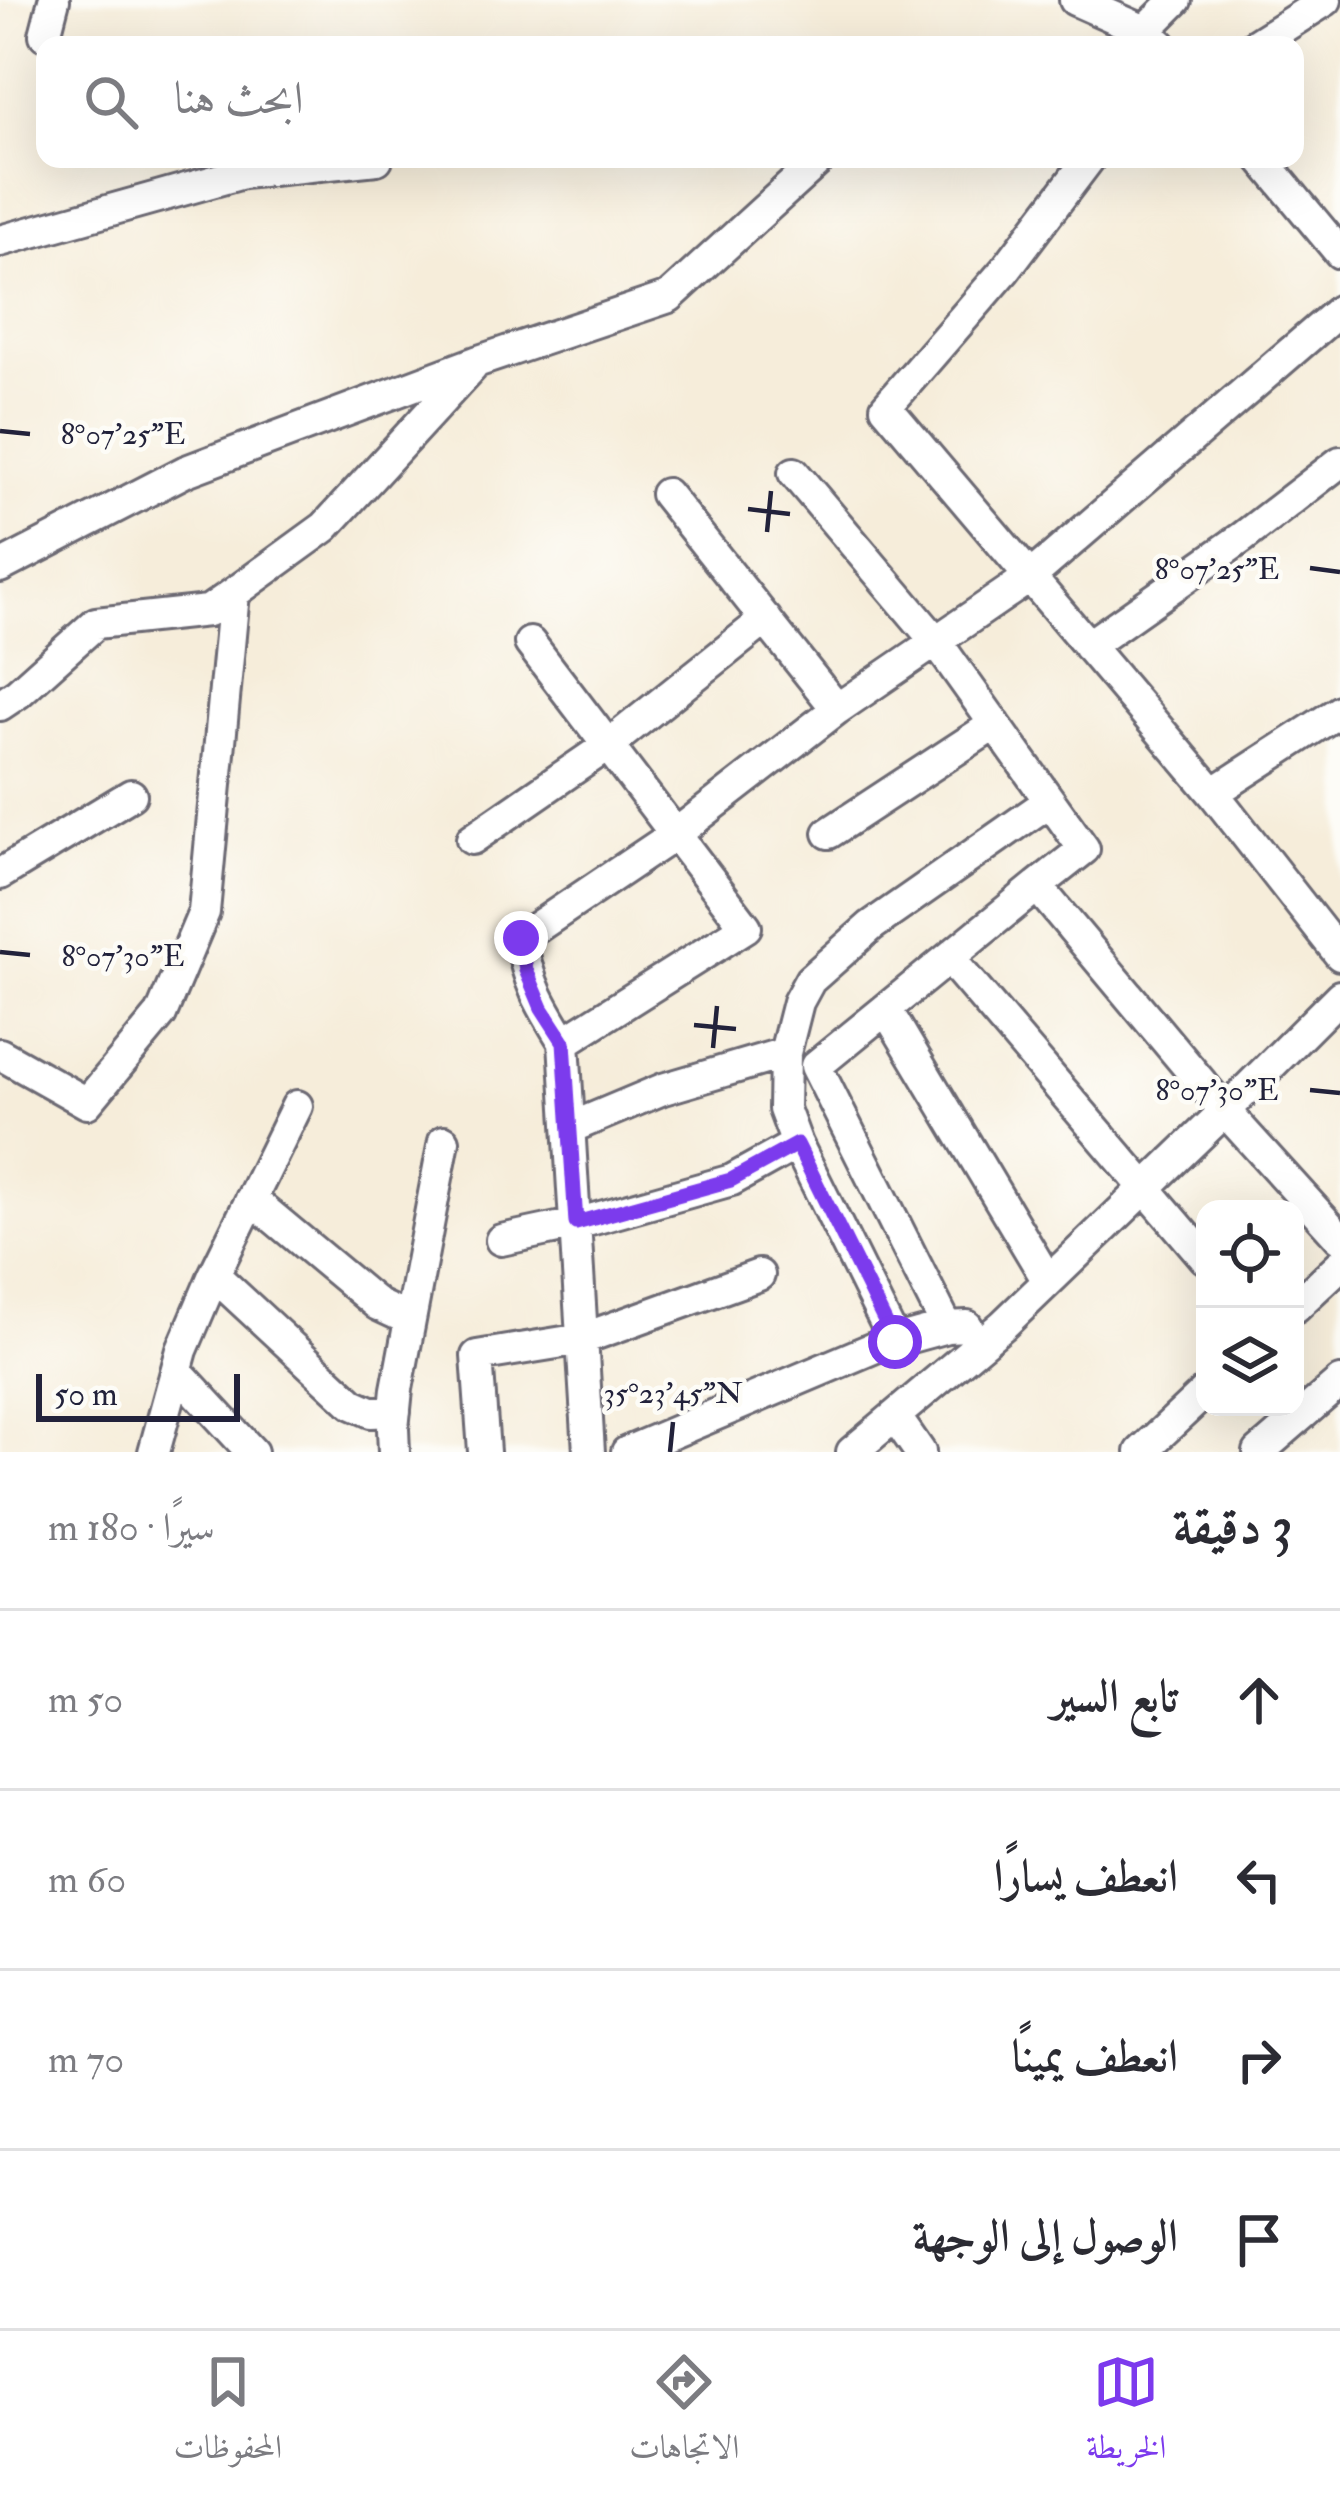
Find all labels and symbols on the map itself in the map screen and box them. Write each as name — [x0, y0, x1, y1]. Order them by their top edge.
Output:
text: 8°07'25"E — [61, 416, 185, 453]
text: 8°07'25"E — [1155, 551, 1279, 588]
route end — [494, 911, 548, 965]
text: 8°07'30"E — [61, 938, 185, 975]
text: 8°07'30"E — [1155, 1072, 1279, 1109]
route start — [868, 1315, 922, 1369]
scale bar — [36, 1368, 240, 1421]
text: 35°23'45"N — [603, 1375, 743, 1412]

